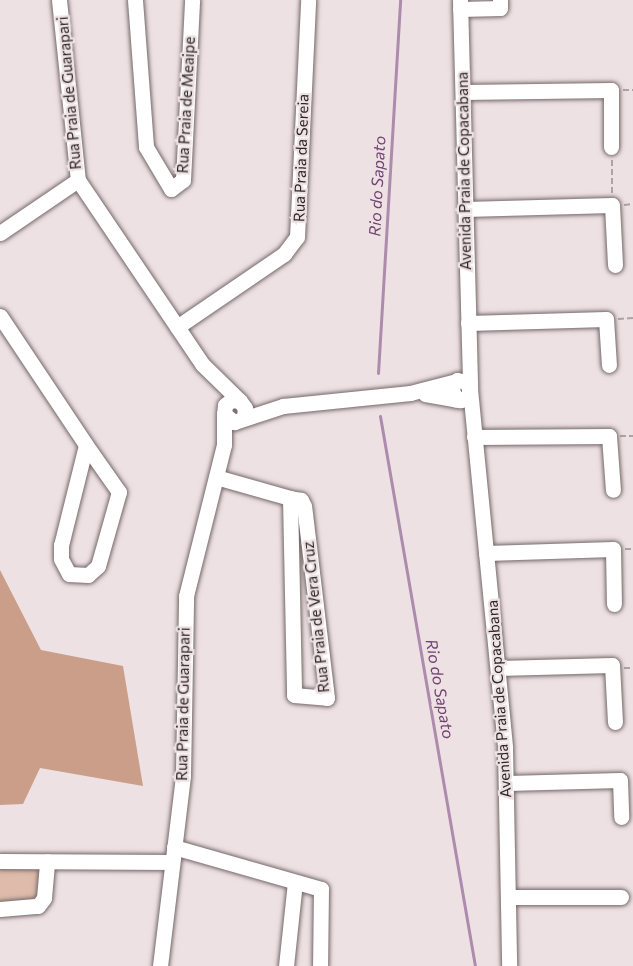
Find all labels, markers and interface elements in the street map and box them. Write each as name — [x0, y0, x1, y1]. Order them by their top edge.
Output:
street label: Rua Praia de Guarapari — [53, 16, 85, 170]
street label: Rua Praia de Meaipe — [173, 36, 199, 174]
street label: Avenida Praia de Copacabana — [453, 72, 475, 270]
street label: Rua Praia da Sereia — [290, 94, 312, 222]
water label: Rio do Sapato — [365, 135, 389, 237]
street label: Rua Praia de Vera Cruz — [299, 540, 333, 694]
street label: Avenida Praia de Copacabana — [483, 599, 515, 799]
street label: Rua Praia de Guarapari — [173, 627, 193, 781]
water label: Rio do Sapato — [422, 638, 458, 740]

